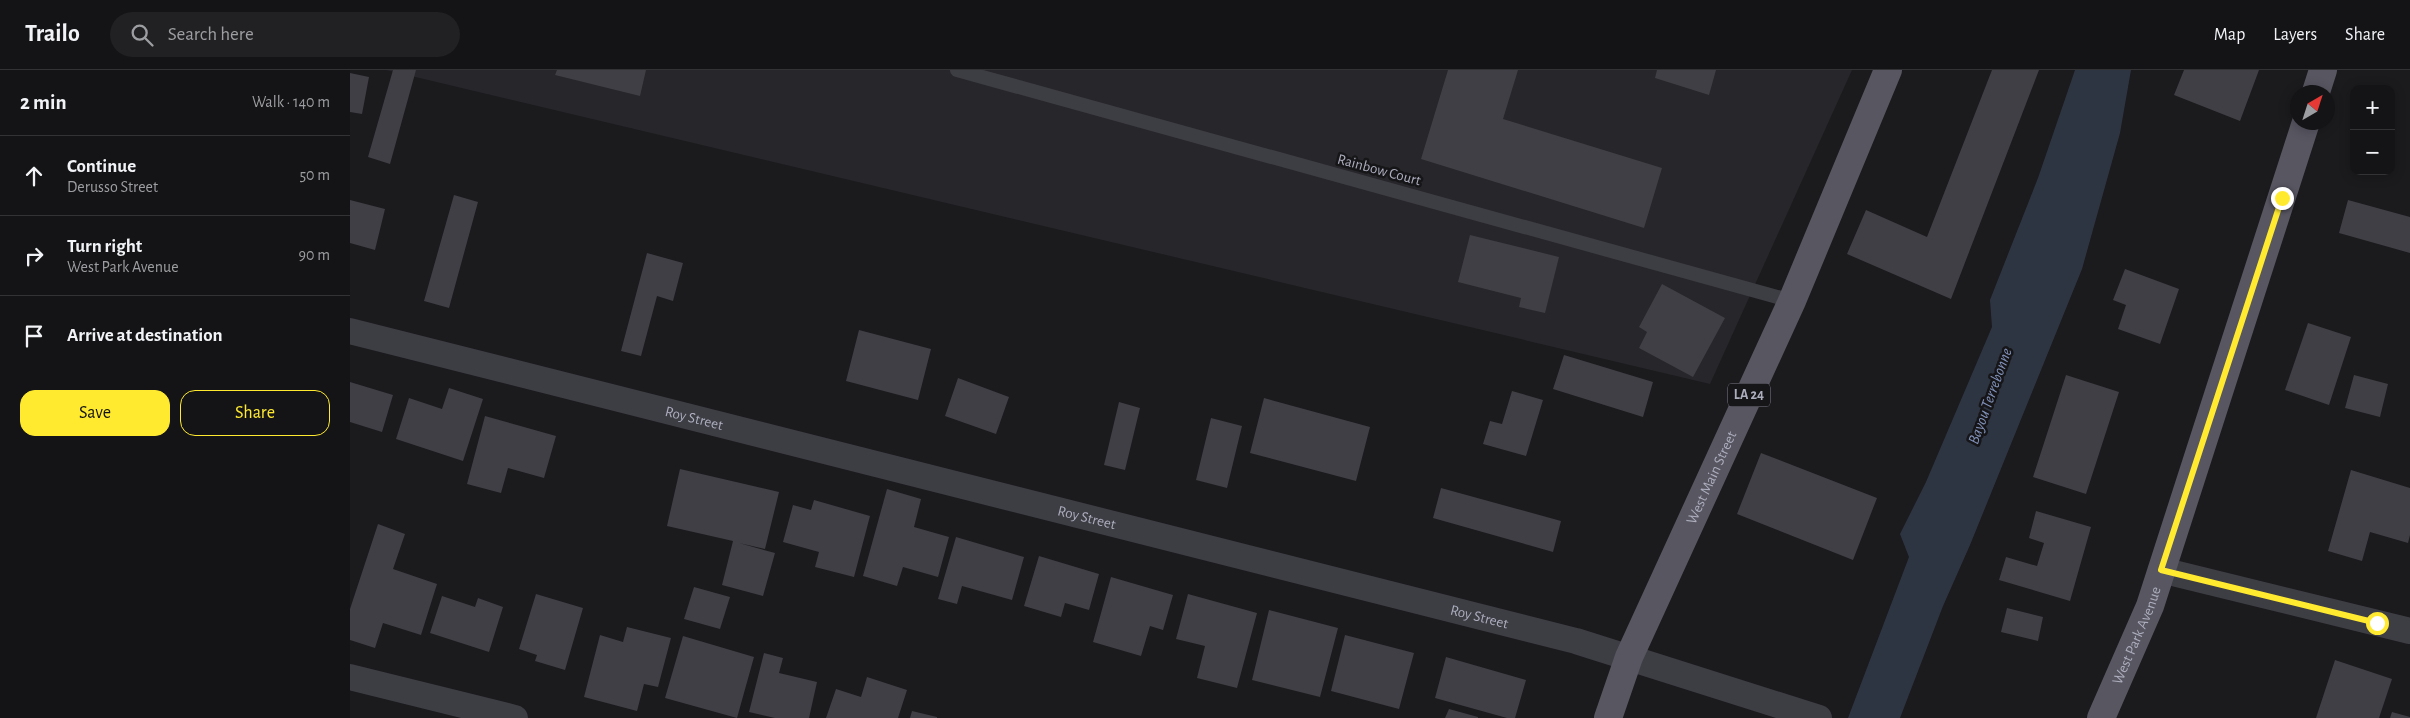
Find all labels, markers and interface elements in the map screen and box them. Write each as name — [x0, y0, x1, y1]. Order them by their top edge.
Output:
search box — [110, 12, 460, 57]
icon: search — [128, 21, 156, 49]
text: Trailo — [25, 22, 80, 46]
text: Search here — [168, 25, 254, 44]
text: Map — [2214, 26, 2245, 44]
text: Layers — [2273, 26, 2317, 44]
text: Share — [2345, 26, 2385, 44]
north arrow — [2290, 85, 2335, 130]
map controls — [2350, 85, 2395, 175]
button: + — [2350, 85, 2395, 130]
text: 2 min — [20, 92, 67, 113]
text: Walk · 140 m — [252, 94, 330, 110]
button: − — [2350, 130, 2395, 175]
street label: Rainbow Court — [1336, 152, 1423, 188]
text: Continue — [67, 157, 136, 176]
icon: ahead — [20, 162, 48, 190]
text: 50 m — [299, 167, 330, 183]
text: Derusso Street — [67, 179, 158, 195]
route end — [2271, 187, 2294, 210]
text: Turn right — [67, 237, 142, 256]
icon: right — [20, 242, 48, 270]
text: 90 m — [299, 247, 330, 263]
text: West Park Avenue — [67, 259, 179, 275]
icon: arrive — [20, 322, 48, 350]
text: Arrive at destination — [67, 326, 223, 345]
water label: Bayou Terrebonne — [1965, 346, 2015, 446]
road number: LA 24 — [1728, 384, 1770, 406]
button: Save — [20, 390, 170, 436]
button: Share — [180, 390, 330, 436]
street label: Roy Street — [664, 403, 725, 433]
street label: West Main Street — [1683, 428, 1739, 526]
street label: Roy Street — [1056, 503, 1118, 532]
street label: West Park Avenue — [2109, 584, 2163, 687]
street label: Roy Street — [1449, 602, 1510, 631]
route start — [2366, 612, 2389, 635]

